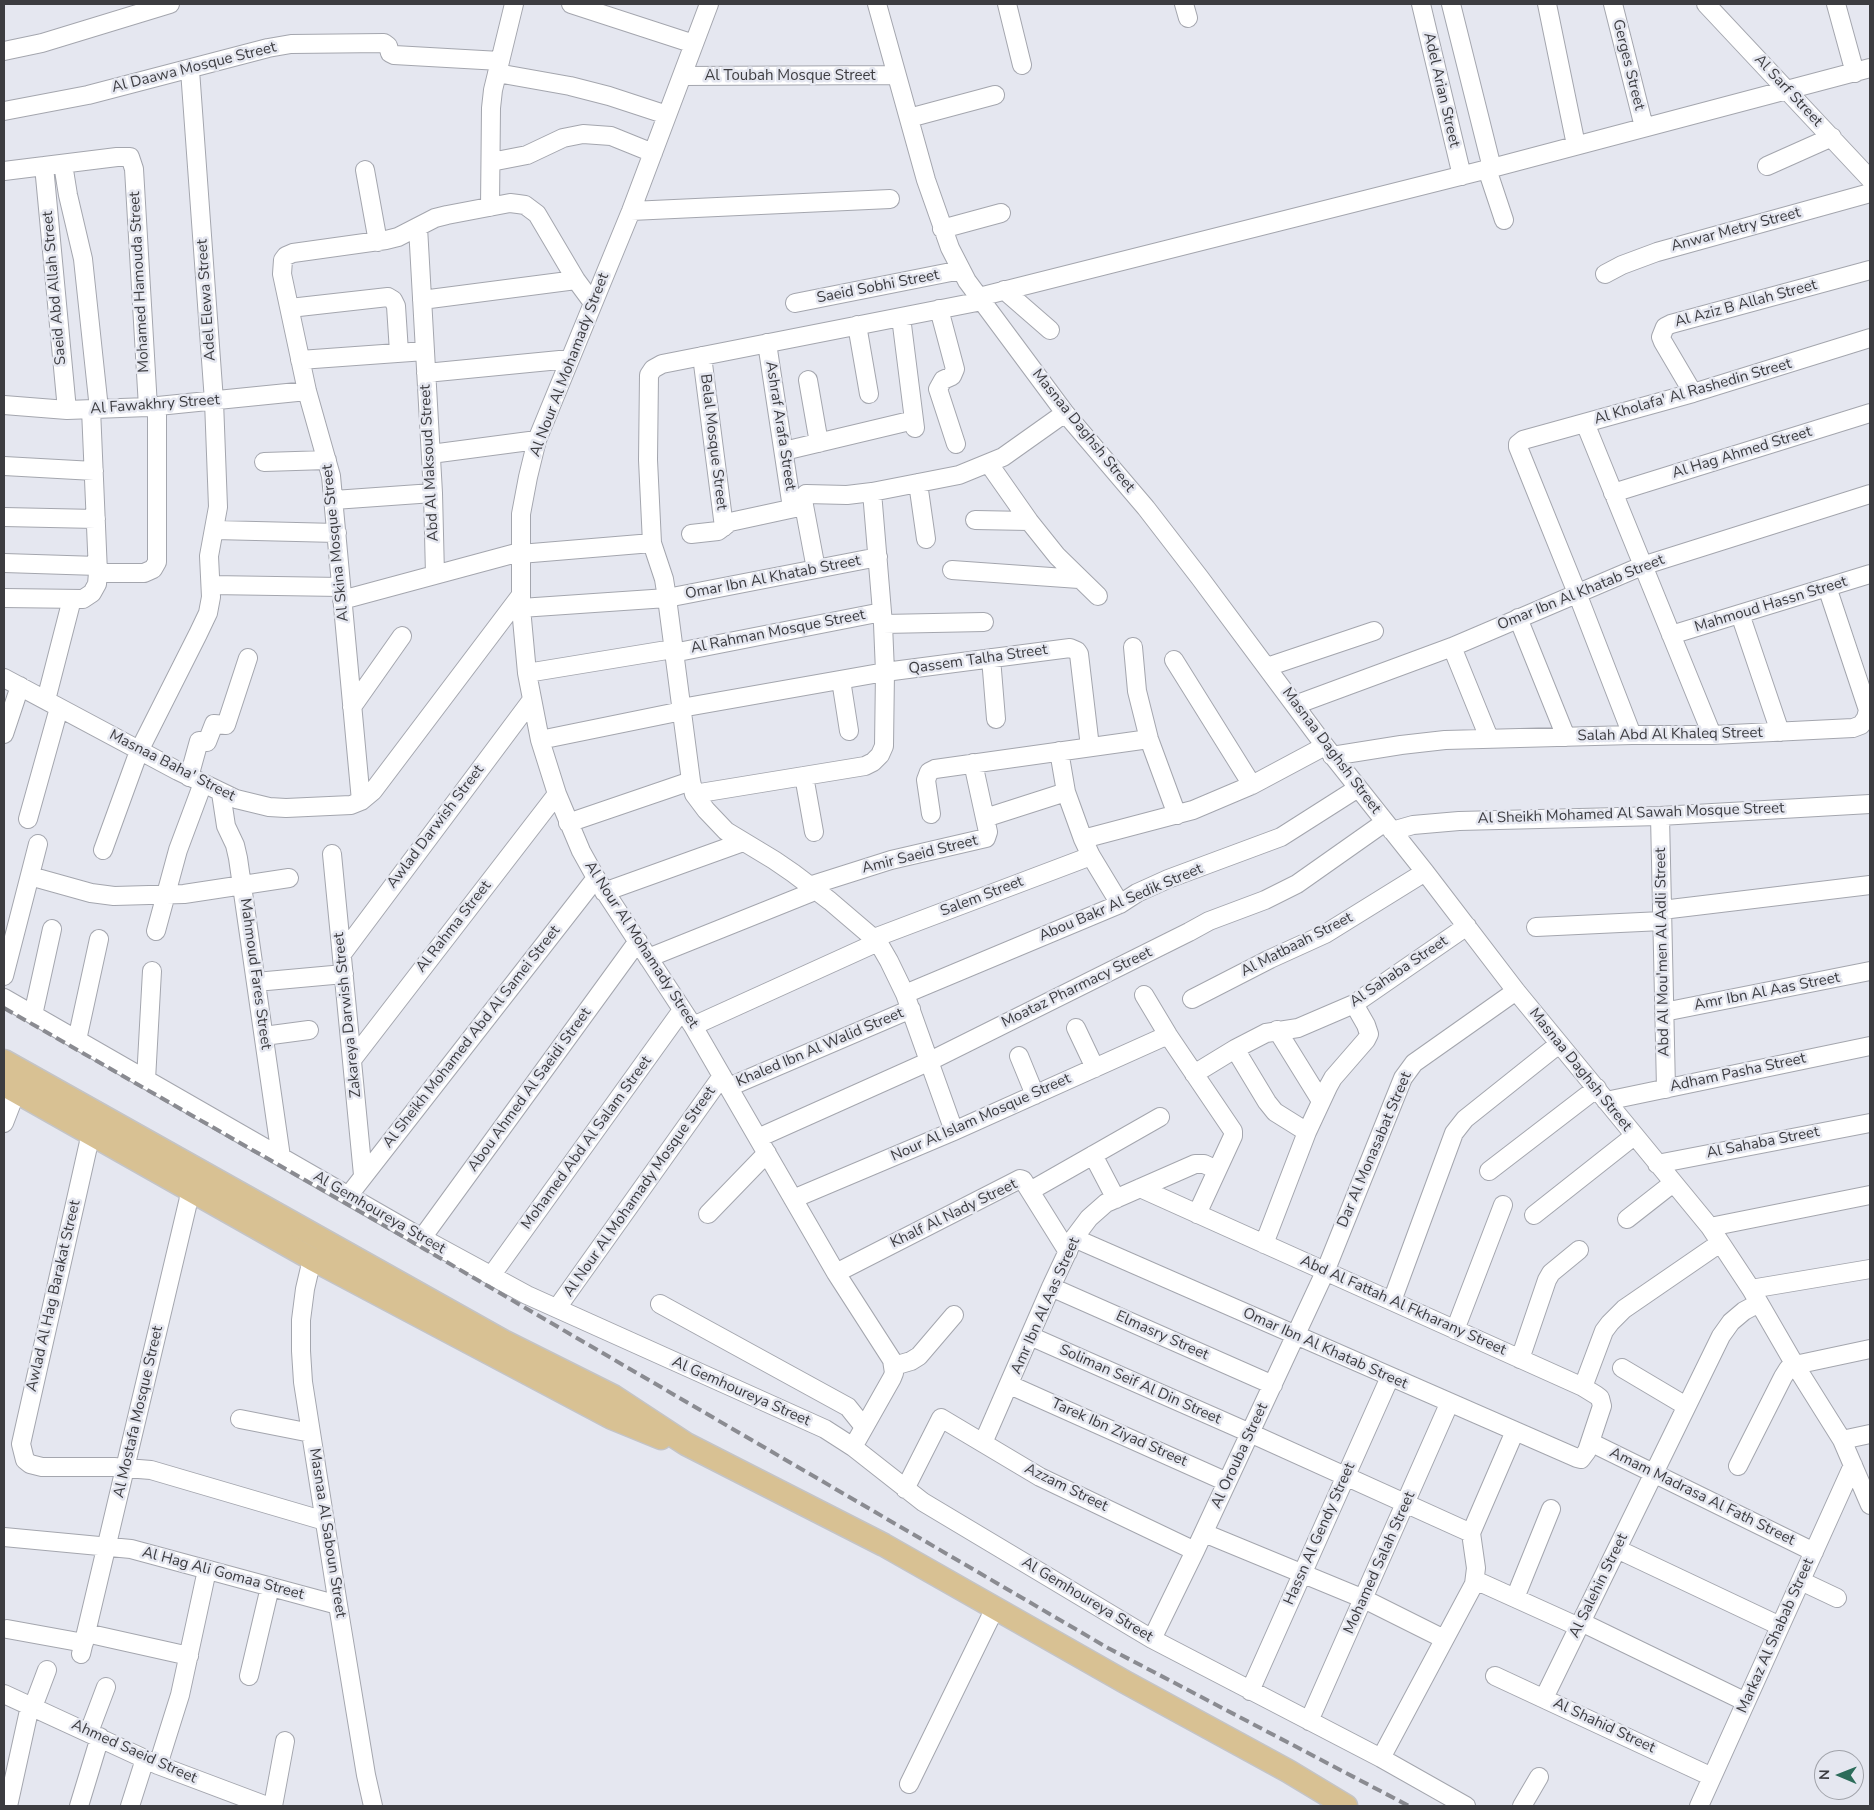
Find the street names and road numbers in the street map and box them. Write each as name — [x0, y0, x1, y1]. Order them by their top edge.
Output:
street label: Gerges Street — [1608, 18, 1648, 112]
street label: Adel Arian Street — [1419, 31, 1463, 149]
street label: Al Daawa Mosque Street — [110, 39, 278, 97]
street label: Al Sarf Street — [1750, 51, 1826, 131]
street label: Al Toubah Mosque Street — [704, 67, 876, 85]
street label: Mohamed Hamouda Street — [126, 191, 154, 373]
street label: Anwar Metry Street — [1669, 204, 1803, 256]
street label: Saeid Abd Allah Street — [39, 210, 71, 366]
street label: Adel Elewa Street — [194, 238, 220, 362]
street label: Saeid Sobhi Street — [815, 266, 941, 308]
street label: Al Nour Al Mohamady Street — [527, 271, 613, 459]
street label: Al Aziz B Allah Street — [1673, 276, 1819, 332]
street label: Al Kholafa' Al Rashedin Street — [1592, 355, 1794, 429]
street label: Ashraf Arafa Street — [761, 360, 799, 492]
street label: Masnaa Daghsh Street — [1028, 366, 1138, 496]
street label: Belal Mosque Street — [696, 373, 730, 511]
street label: Abd Al Maksoud Street — [417, 384, 443, 542]
street label: Al Fawakhry Street — [90, 391, 220, 419]
street label: Al Hag Ahmed Street — [1670, 423, 1814, 483]
street label: Al Skina Mosque Street — [319, 463, 353, 623]
street label: Omar Ibn Al Khatab Street — [1495, 551, 1667, 635]
street label: Omar Ibn Al Khatab Street — [684, 552, 862, 604]
street label: Mahmoud Hassn Street — [1693, 573, 1849, 637]
street label: Al Rahman Mosque Street — [689, 606, 867, 658]
street label: Qassem Talha Street — [907, 641, 1049, 679]
street label: Masnaa Daghsh Street — [1278, 684, 1384, 818]
street label: Salah Abd Al Khaleq Street — [1577, 724, 1763, 746]
street label: Masnaa Baha' Street — [106, 726, 238, 806]
street label: Awlad Darwish Street — [384, 762, 488, 892]
street label: Al Sheikh Mohamed Al Sawah Mosque Street — [1477, 800, 1785, 828]
street label: Amir Saeid Street — [860, 832, 980, 878]
street label: Abd Al Mou'men Al Adli Street — [1652, 847, 1674, 1057]
street label: Al Nour Al Mohamady Street — [580, 858, 702, 1032]
street label: Abou Bakr Al Sedik Street — [1036, 860, 1206, 946]
street label: Salem Street — [938, 873, 1026, 921]
street label: Al Rahma Street — [413, 878, 495, 976]
street label: Mahmoud Fares Street — [235, 897, 275, 1051]
street label: Al Matbaah Street — [1238, 909, 1356, 981]
street label: Al Sheikh Mohamed Abd Al Samei Street — [380, 922, 564, 1152]
street label: Zakareya Darwish Street — [330, 931, 366, 1099]
street label: Al Sahaba Street — [1347, 933, 1451, 1011]
street label: Moataz Pharmacy Street — [999, 944, 1155, 1032]
street label: Amr Ibn Al Aas Street — [1693, 969, 1841, 1015]
street label: Abou Ahmed Al Saeidi Street — [465, 1005, 595, 1175]
street label: Khaled Ibn Al Walid Street — [734, 1005, 906, 1091]
street label: Masnaa Daghsh Street — [1525, 1005, 1635, 1135]
street label: Adham Pasha Street — [1668, 1050, 1808, 1096]
street label: Mohamed Abd Al Salam Street — [518, 1053, 656, 1233]
street label: Nour Al Islam Mosque Street — [888, 1070, 1074, 1166]
street label: Dar Al Monasabat Street — [1334, 1070, 1416, 1230]
street label: Al Nour Al Mohamady Mosque Street — [560, 1083, 720, 1301]
street label: Al Sahaba Street — [1705, 1123, 1821, 1163]
street label: Al Gemhoureya Street — [310, 1168, 448, 1258]
street label: Khalf Al Nady Street — [888, 1176, 1020, 1252]
street label: Awlad Al Hag Barakat Street — [23, 1198, 85, 1394]
street label: Amr Ibn Al Aas Street — [1008, 1235, 1084, 1377]
street label: Abd Al Fattah Al Fkharany Street — [1297, 1252, 1509, 1360]
street label: Omar Ibn Al Khatab Street — [1240, 1305, 1410, 1393]
street label: Elmasry Street — [1113, 1308, 1211, 1364]
street label: Al Mostafa Mosque Street — [110, 1324, 168, 1500]
street label: Soliman Seif Al Din Street — [1056, 1341, 1224, 1429]
street label: Al Gemhoureya Street — [669, 1353, 813, 1431]
street label: Tarek Ibn Ziyad Street — [1048, 1395, 1190, 1471]
street label: Al Orouba Street — [1208, 1400, 1272, 1512]
street label: Amam Madrasa Al Fath Street — [1606, 1444, 1798, 1550]
street label: Masnaa Al Saboun Street — [305, 1447, 349, 1619]
street label: Azzam Street — [1021, 1460, 1111, 1516]
street label: Hassn Al Gendy Street — [1280, 1460, 1360, 1608]
street label: Mohamed Salah Street — [1340, 1489, 1420, 1637]
street label: Al Salehin Street — [1566, 1531, 1632, 1641]
street label: Al Hag Ali Gomaa Street — [140, 1544, 306, 1604]
street label: Al Gemhoureya Street — [1018, 1554, 1156, 1646]
street label: Markaz Al Shabab Street — [1734, 1556, 1818, 1716]
street label: Al Shahid Street — [1550, 1695, 1658, 1757]
street label: Ahmed Saeid Street — [69, 1716, 199, 1788]

